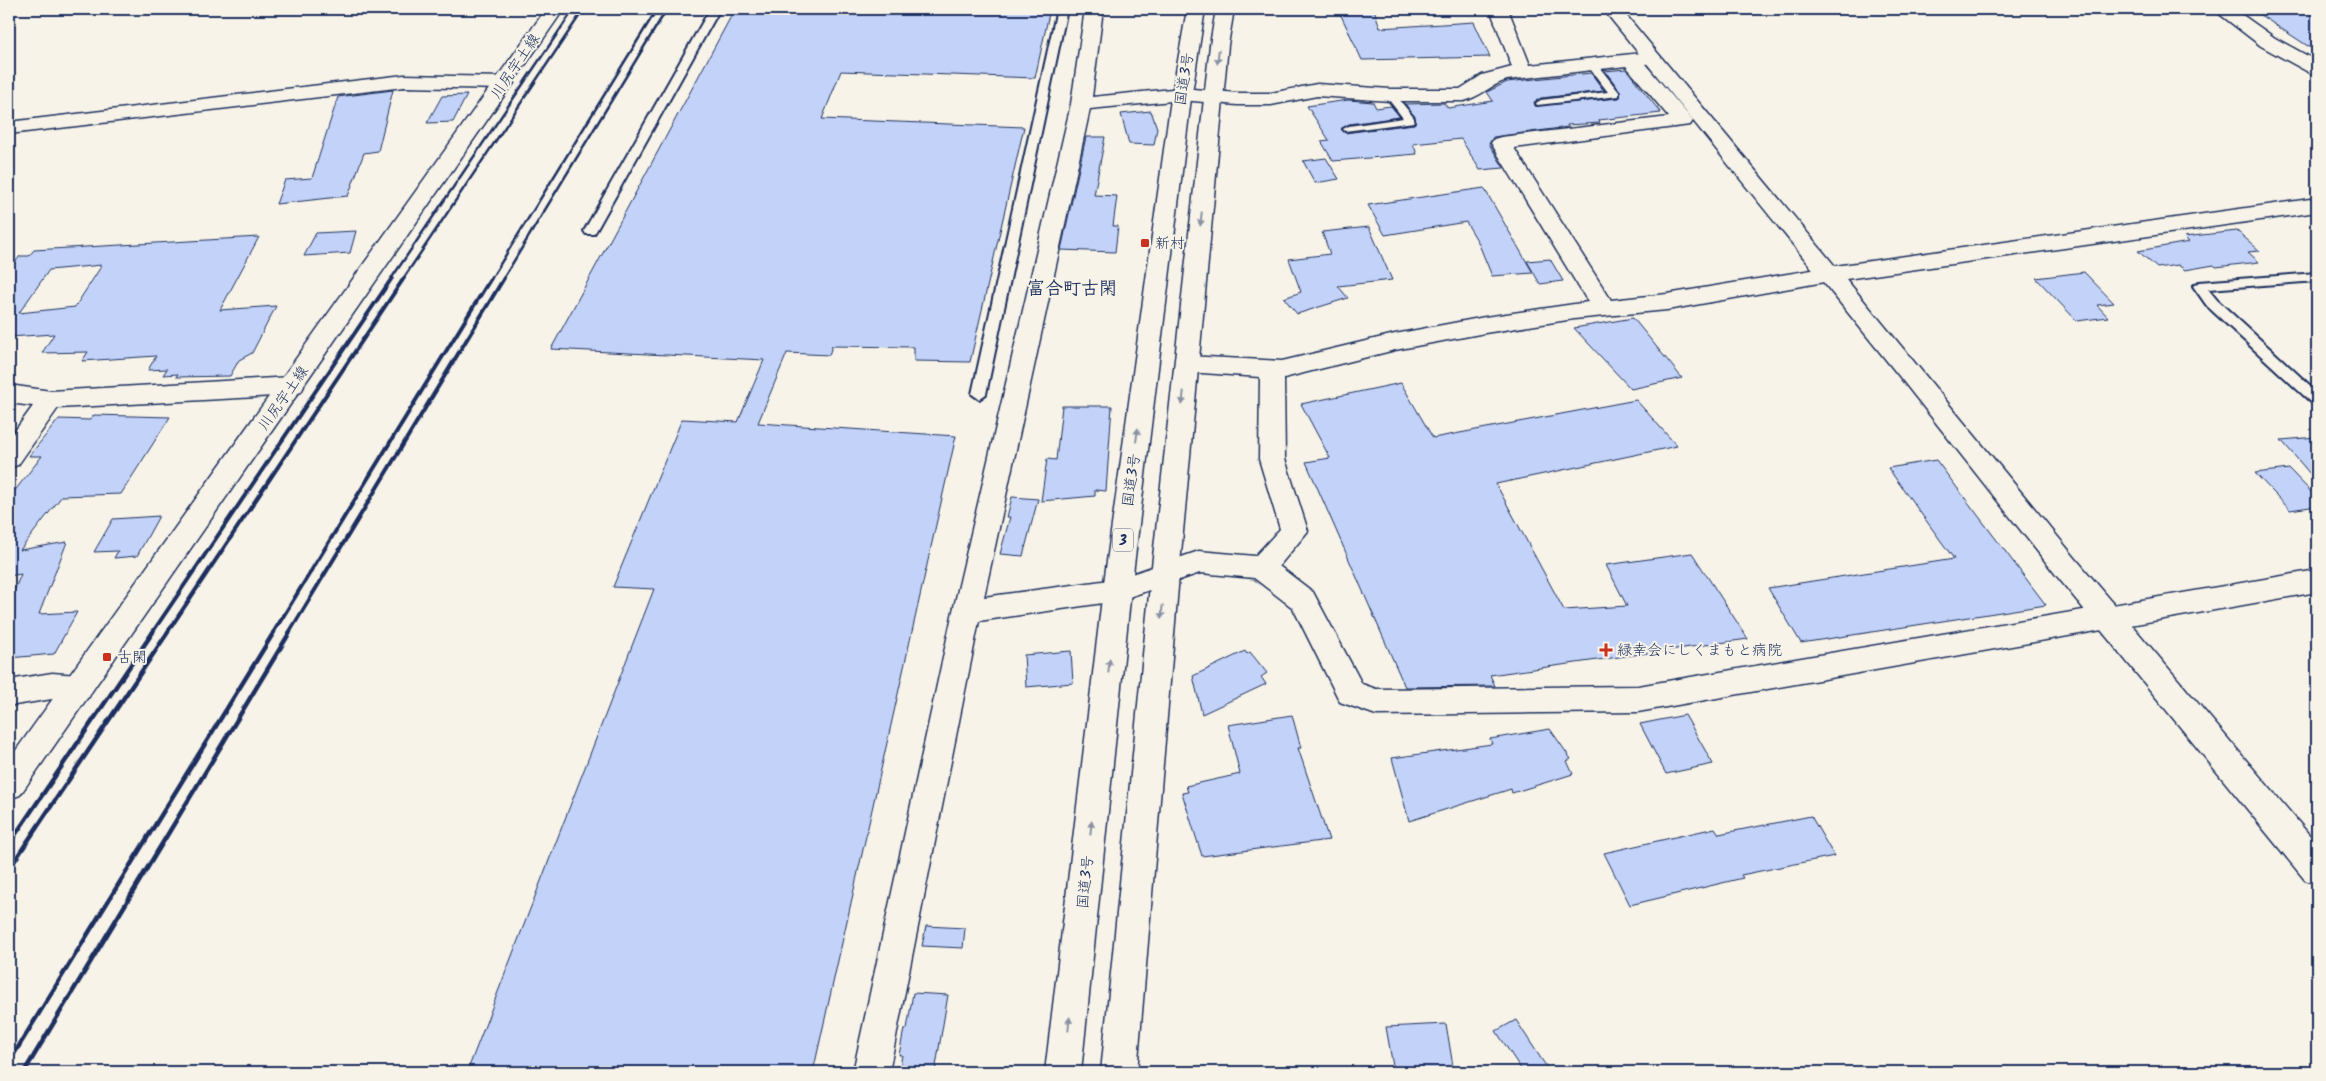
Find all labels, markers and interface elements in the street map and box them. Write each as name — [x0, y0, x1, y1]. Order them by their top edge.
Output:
street label: 川尻宇土線 — [485, 29, 547, 104]
one-way arrow — [1214, 49, 1222, 65]
street label: 国道3号 — [1169, 51, 1201, 107]
one-way arrow — [1197, 211, 1205, 227]
place label: 新村 — [1155, 232, 1185, 256]
marker: 新村 — [1139, 237, 1151, 249]
district label: 富合町古閑 — [1027, 275, 1117, 304]
street label: 川尻宇土線 — [252, 361, 315, 436]
one-way arrow — [1179, 390, 1187, 406]
one-way arrow — [1134, 427, 1142, 443]
street label: 国道3号 — [1116, 452, 1148, 508]
road number: 3 — [1113, 528, 1133, 552]
one-way arrow — [1158, 604, 1166, 620]
place label: 緑幸会にしくまもと病院 — [1617, 639, 1782, 663]
marker: 緑幸会にしくまもと病院 — [1599, 643, 1613, 657]
place label: 古閑 — [117, 646, 147, 670]
marker: 古閑 — [101, 651, 113, 663]
one-way arrow — [1105, 658, 1113, 674]
one-way arrow — [1087, 819, 1095, 835]
street label: 国道3号 — [1071, 854, 1101, 910]
one-way arrow — [1065, 1016, 1073, 1032]

